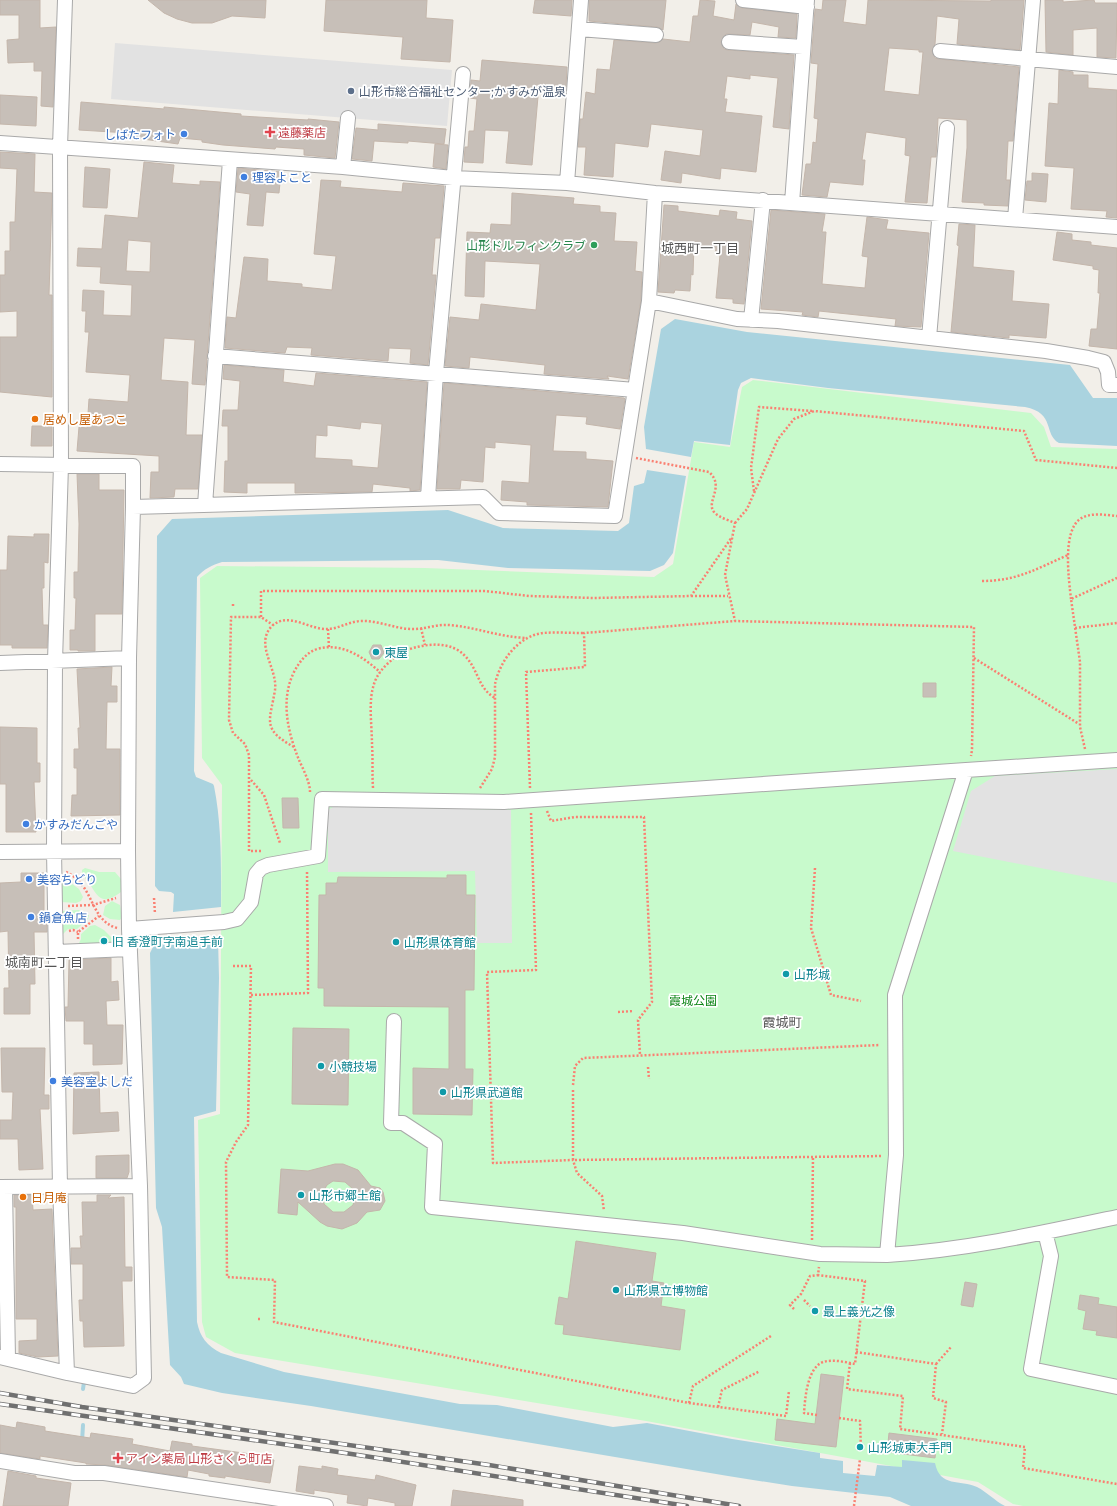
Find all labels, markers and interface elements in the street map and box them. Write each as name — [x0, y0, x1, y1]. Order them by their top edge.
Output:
place label: 山形市総合福祉センター;かすみが温泉 — [359, 85, 566, 98]
marker: 山形市総合福祉センター;かすみが温泉 — [346, 86, 356, 96]
place label: 遠藤薬店 — [278, 126, 326, 139]
marker: 遠藤薬店 — [265, 127, 275, 137]
place label: しばたフォト — [104, 128, 176, 141]
marker: しばたフォト — [179, 129, 189, 139]
place label: 理容よこと — [252, 171, 312, 184]
marker: 理容よこと — [239, 172, 249, 182]
place label: 山形ドルフィンクラブ — [466, 239, 586, 252]
marker: 山形ドルフィンクラブ — [589, 240, 599, 250]
district label: 城西町一丁目 — [661, 241, 739, 255]
place label: 居めし屋あつこ — [43, 413, 127, 426]
marker: 居めし屋あつこ — [30, 414, 40, 424]
place label: 東屋 — [384, 646, 408, 659]
marker: 東屋 — [371, 647, 381, 657]
place label: かすみだんごや — [34, 818, 118, 831]
marker: かすみだんごや — [21, 819, 31, 829]
place label: 美容ちどり — [37, 873, 97, 886]
marker: 美容ちどり — [24, 874, 34, 884]
place label: 鍋倉魚店 — [39, 911, 87, 924]
marker: 鍋倉魚店 — [26, 912, 36, 922]
place label: 旧 香澄町字南追手前 — [112, 935, 223, 948]
marker: 旧 香澄町字南追手前 — [99, 936, 109, 946]
place label: 山形県体育館 — [404, 936, 476, 949]
marker: 山形県体育館 — [391, 937, 401, 947]
district label: 城南町二丁目 — [5, 955, 83, 969]
place label: 山形城 — [794, 968, 830, 981]
marker: 山形城 — [781, 969, 791, 979]
park label: 霞城公園 — [669, 994, 717, 1007]
district label: 霞城町 — [762, 1015, 802, 1029]
place label: 小競技場 — [329, 1060, 377, 1073]
marker: 小競技場 — [316, 1061, 326, 1071]
place label: 美容室よしだ — [61, 1075, 133, 1088]
marker: 美容室よしだ — [48, 1076, 58, 1086]
place label: 山形県武道館 — [451, 1086, 523, 1099]
marker: 山形県武道館 — [438, 1087, 448, 1097]
place label: 山形市郷土館 — [309, 1189, 381, 1202]
marker: 山形市郷土館 — [296, 1190, 306, 1200]
place label: 日月庵 — [31, 1191, 67, 1204]
marker: 日月庵 — [18, 1192, 28, 1202]
place label: 山形県立博物館 — [624, 1284, 708, 1297]
marker: 山形県立博物館 — [611, 1285, 621, 1295]
place label: 最上義光之像 — [823, 1305, 895, 1318]
marker: 最上義光之像 — [810, 1306, 820, 1316]
place label: 山形城東大手門 — [868, 1441, 952, 1454]
marker: 山形城東大手門 — [855, 1442, 865, 1452]
place label: アイン薬局 山形さくら町店 — [126, 1452, 272, 1465]
marker: アイン薬局 山形さくら町店 — [113, 1453, 123, 1463]

